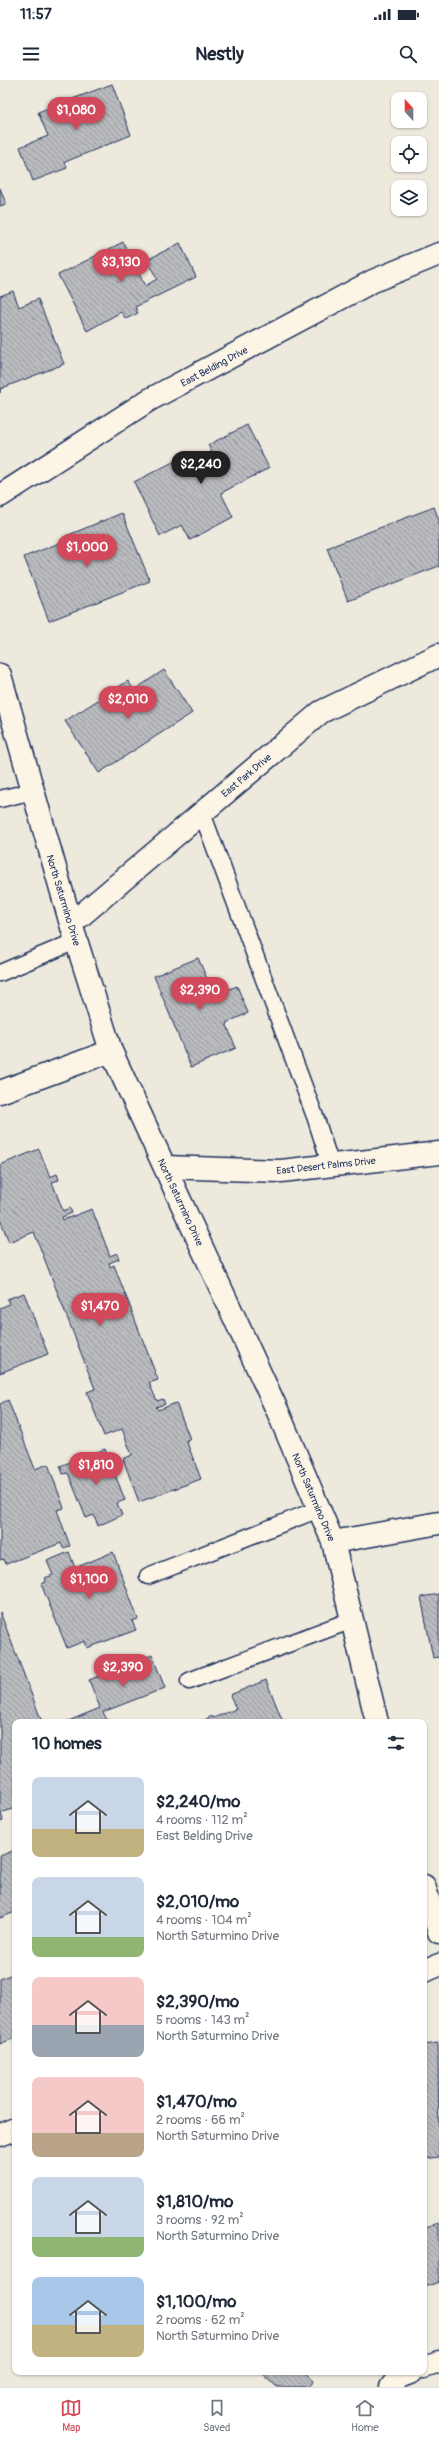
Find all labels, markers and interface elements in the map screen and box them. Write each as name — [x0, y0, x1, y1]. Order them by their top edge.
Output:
text: 11:57 — [20, 5, 52, 24]
icon: menu — [20, 43, 42, 65]
text: Nestly — [195, 43, 244, 66]
icon: search — [397, 43, 419, 65]
north arrow — [391, 92, 427, 128]
map controls — [391, 92, 427, 216]
pin: $1,080 — [43, 97, 109, 131]
text: $1,080 — [56, 102, 96, 118]
button: locate — [391, 136, 427, 172]
button: layers — [391, 180, 427, 216]
pin: $3,130 — [88, 249, 154, 283]
text: $3,130 — [102, 254, 140, 270]
street label: East Belding Drive — [179, 344, 250, 390]
pin: $2,240 — [168, 451, 234, 485]
text: $2,240 — [180, 456, 222, 472]
pin: $1,000 — [54, 534, 120, 568]
text: $1,000 — [66, 539, 108, 555]
pin: $2,010 — [95, 686, 161, 720]
text: $2,010 — [108, 691, 148, 707]
street label: East Park Drive — [219, 751, 274, 800]
street label: North Saturmino Drive — [43, 853, 83, 947]
pin: $2,390 — [167, 977, 233, 1011]
text: $2,390 — [180, 982, 220, 998]
street label: East Desert Palms Drive — [276, 1155, 376, 1177]
street label: North Saturmino Drive — [155, 1157, 206, 1248]
pin: $1,470 — [67, 1293, 133, 1327]
text: $1,470 — [81, 1298, 119, 1314]
street label: North Saturmino Drive — [289, 1451, 337, 1543]
pin: $1,810 — [63, 1452, 129, 1486]
text: $1,810 — [78, 1457, 114, 1473]
pin: $1,100 — [56, 1566, 122, 1600]
text: $1,100 — [70, 1571, 108, 1587]
pin: $2,390 — [90, 1654, 156, 1688]
text: $2,390 — [103, 1659, 143, 1675]
icon: filters — [385, 1732, 407, 1754]
text: 10 homes — [32, 1733, 102, 1754]
text: $2,240/mo — [156, 1791, 240, 1812]
icon: home — [64, 1793, 112, 1841]
text: 4 rooms · 112 m² — [156, 1812, 248, 1828]
text: East Belding Drive — [156, 1828, 253, 1844]
text: $2,010/mo — [156, 1891, 239, 1912]
icon: home — [64, 1893, 112, 1941]
text: 4 rooms · 104 m² — [156, 1912, 252, 1928]
text: North Saturmino Drive — [156, 1928, 279, 1944]
text: $2,390/mo — [156, 1991, 239, 2012]
icon: home — [64, 1993, 112, 2041]
text: 5 rooms · 143 m² — [156, 2012, 250, 2028]
text: North Saturmino Drive — [156, 2028, 279, 2044]
text: $1,470/mo — [156, 2091, 237, 2112]
icon: home — [64, 2093, 112, 2141]
text: 2 rooms · 66 m² — [156, 2112, 245, 2128]
text: North Saturmino Drive — [156, 2128, 279, 2144]
text: $1,810/mo — [156, 2191, 233, 2212]
icon: home — [64, 2193, 112, 2241]
text: 3 rooms · 92 m² — [156, 2212, 244, 2228]
text: North Saturmino Drive — [156, 2228, 279, 2244]
text: $1,100/mo — [156, 2291, 236, 2312]
icon: home — [64, 2293, 112, 2341]
text: 2 rooms · 62 m² — [156, 2312, 245, 2328]
text: North Saturmino Drive — [156, 2328, 279, 2344]
tab: Map — [60, 2397, 82, 2434]
tab: Saved — [203, 2397, 230, 2434]
tab: Home — [351, 2397, 379, 2434]

